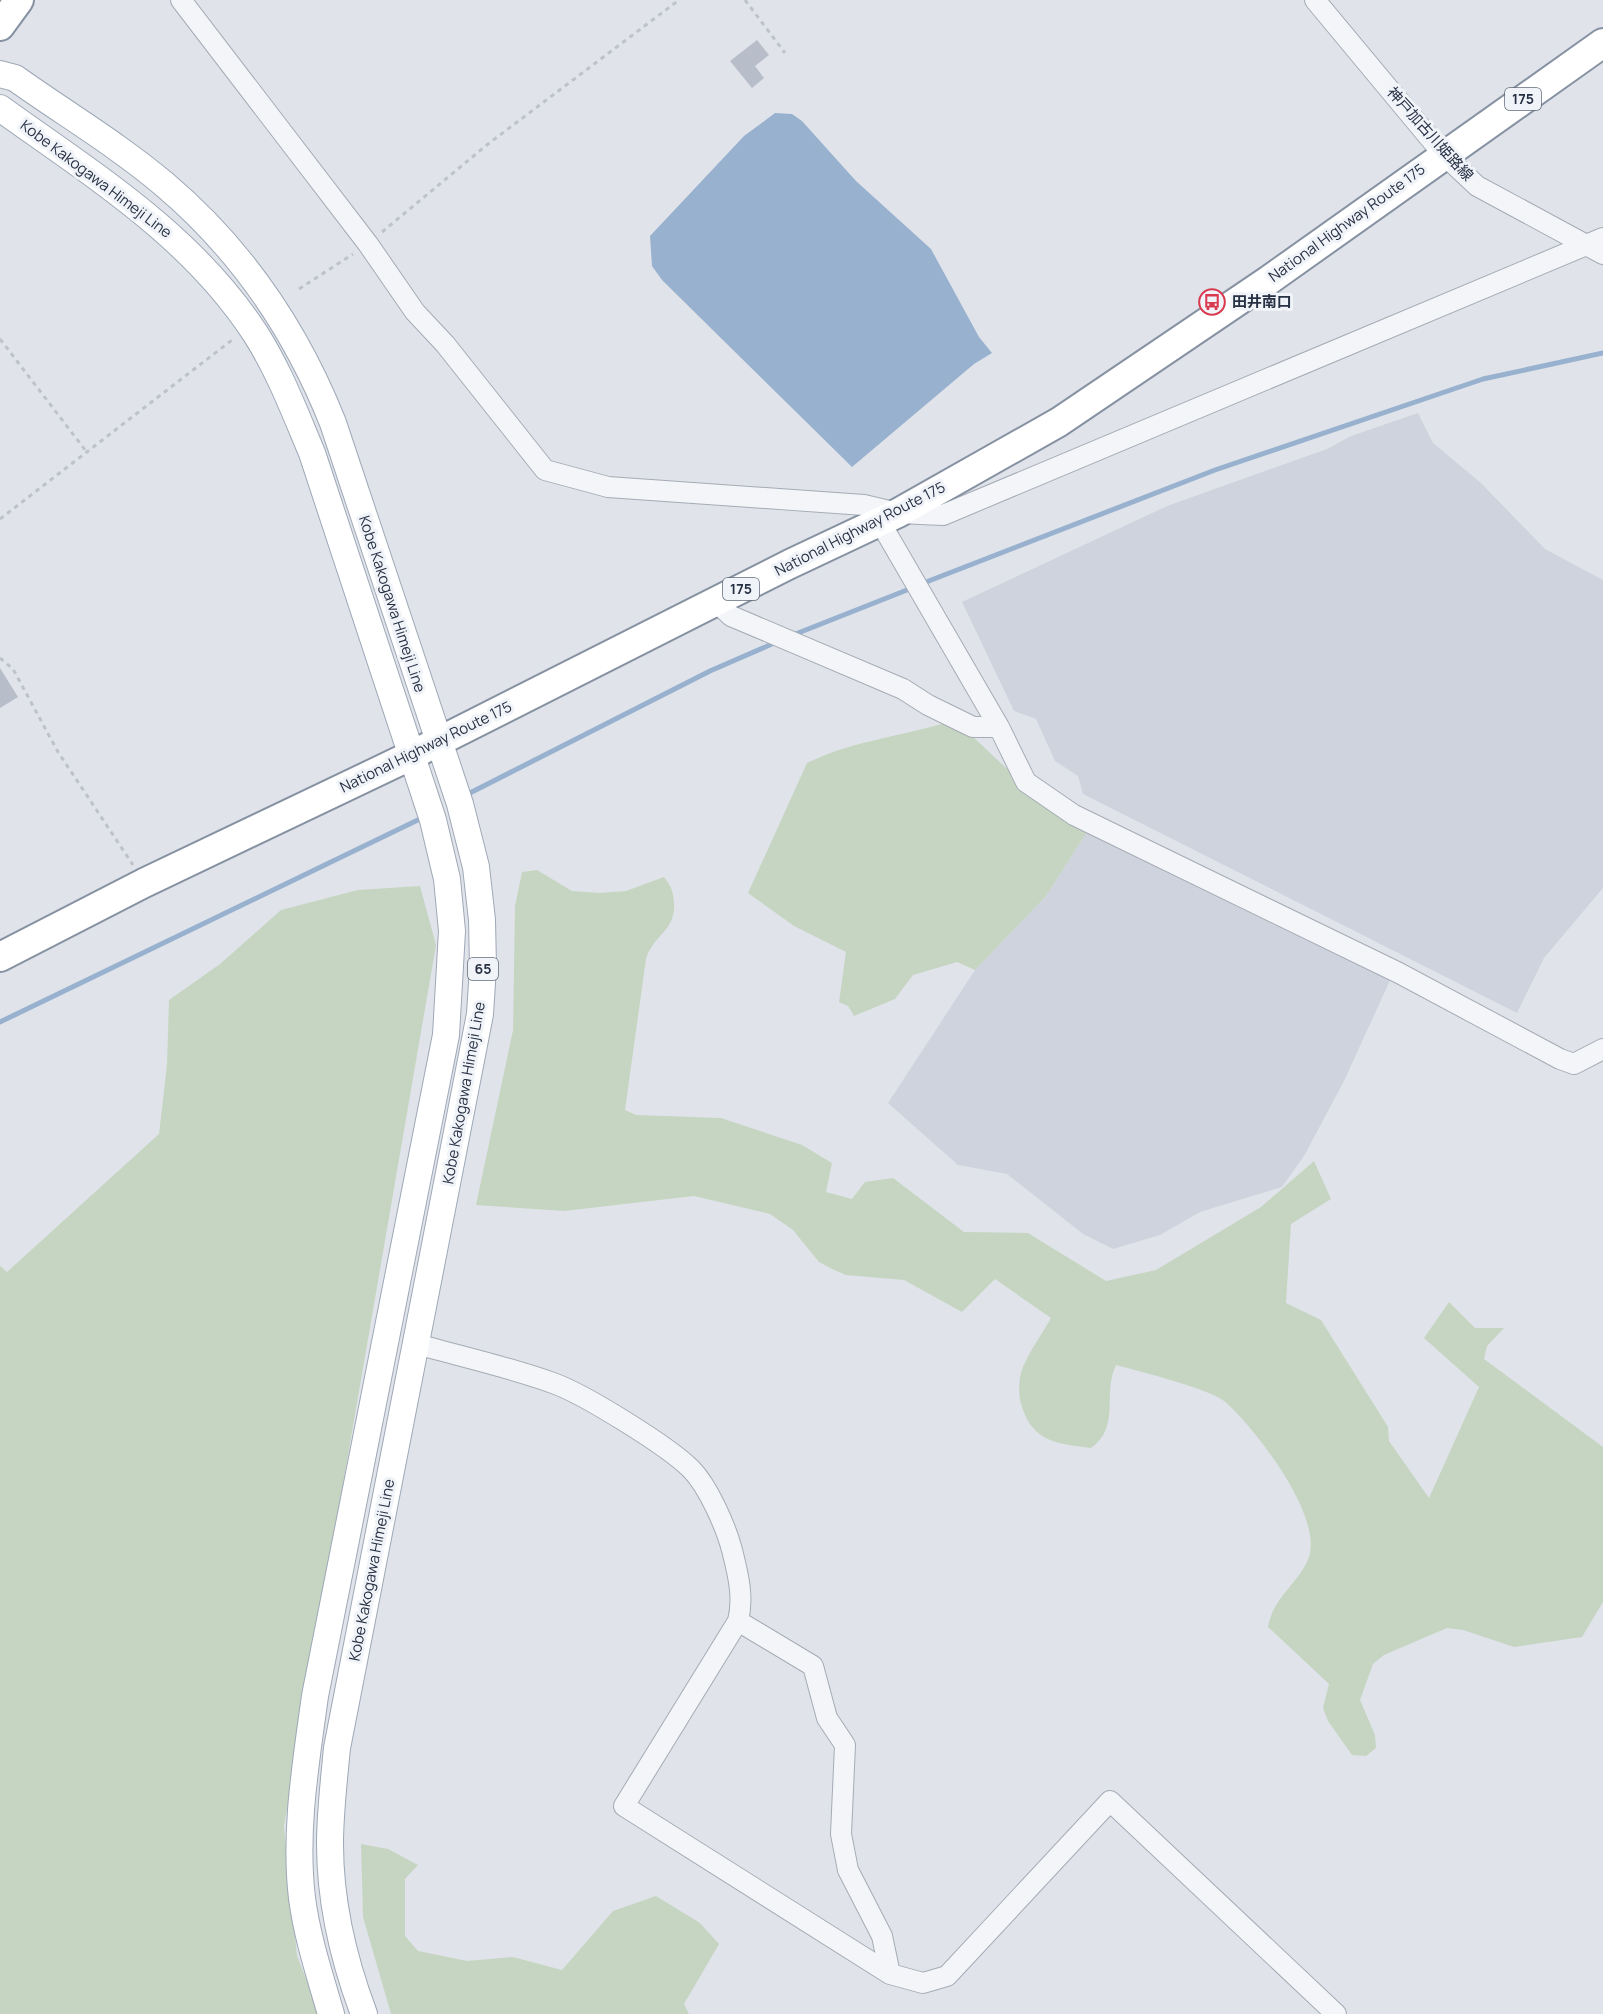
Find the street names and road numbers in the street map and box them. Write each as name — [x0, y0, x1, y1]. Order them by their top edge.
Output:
street label: 神戸加古川姫路線 — [1382, 82, 1478, 185]
road number: 175 — [1505, 88, 1541, 110]
street label: Kobe Kakogawa Himeji Line — [16, 115, 177, 243]
street label: National Highway Route 175 — [1264, 159, 1429, 287]
street label: National Highway Route 175 — [771, 476, 949, 581]
street label: Kobe Kakogawa Himeji Line — [354, 513, 431, 695]
road number: 175 — [723, 578, 759, 600]
street label: National Highway Route 175 — [336, 696, 515, 797]
road number: 65 — [468, 958, 498, 980]
street label: Kobe Kakogawa Himeji Line — [437, 1000, 490, 1186]
street label: Kobe Kakogawa Himeji Line — [344, 1477, 399, 1663]

